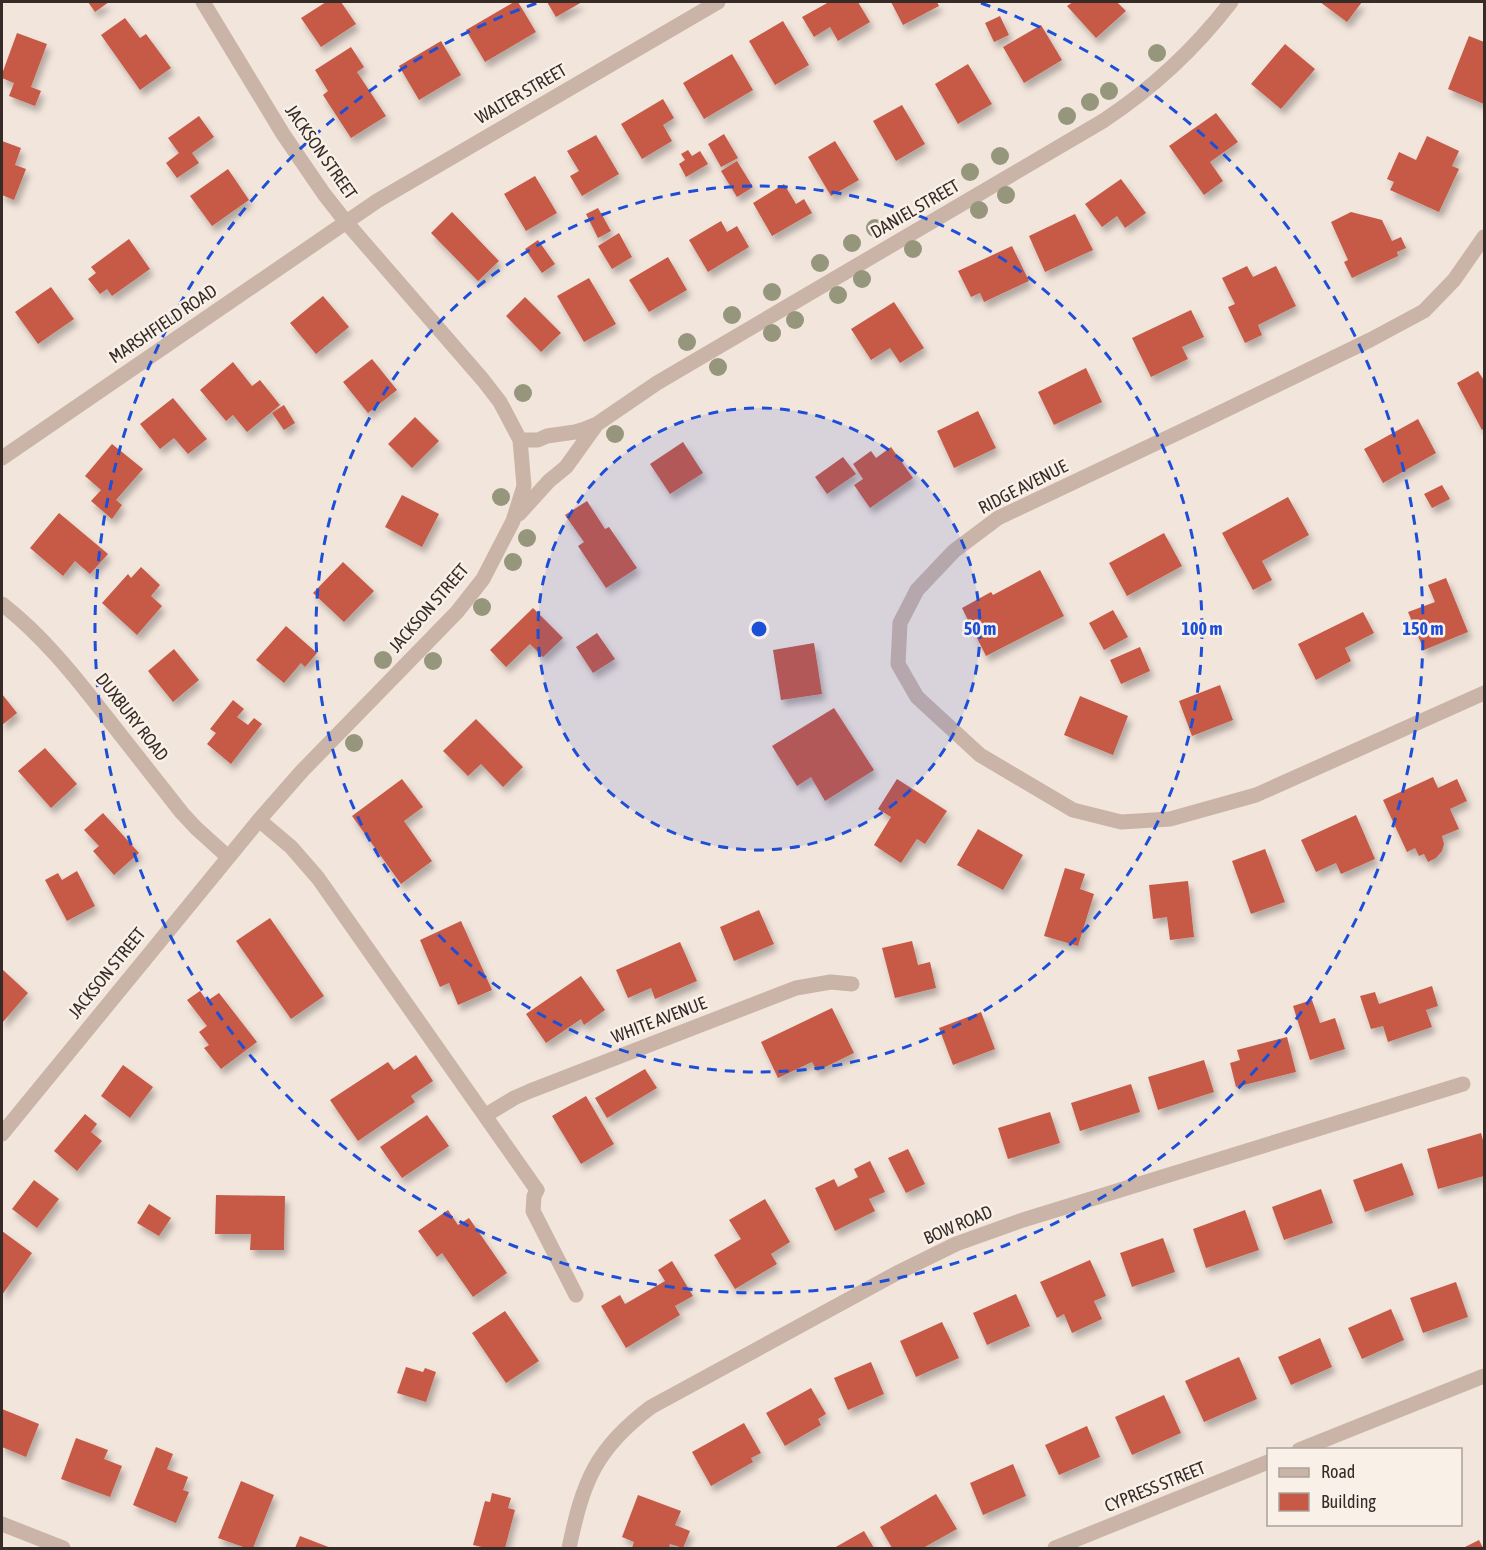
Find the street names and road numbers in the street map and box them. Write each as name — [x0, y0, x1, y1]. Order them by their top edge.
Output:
street label: WALTER STREET — [472, 59, 570, 128]
street label: JACKSON STREET — [281, 100, 362, 203]
street label: DANIEL STREET — [867, 175, 963, 242]
street label: MARSHFIELD ROAD — [105, 280, 220, 367]
street label: RIDGE AVENUE — [975, 455, 1071, 518]
street label: JACKSON STREET — [384, 559, 473, 656]
street label: DUXBURY ROAD — [92, 669, 173, 765]
street label: JACKSON STREET — [64, 923, 150, 1022]
street label: WHITE AVENUE — [608, 992, 710, 1047]
street label: BOW ROAD — [920, 1201, 995, 1248]
street label: CYPRESS STREET — [1101, 1457, 1208, 1516]

